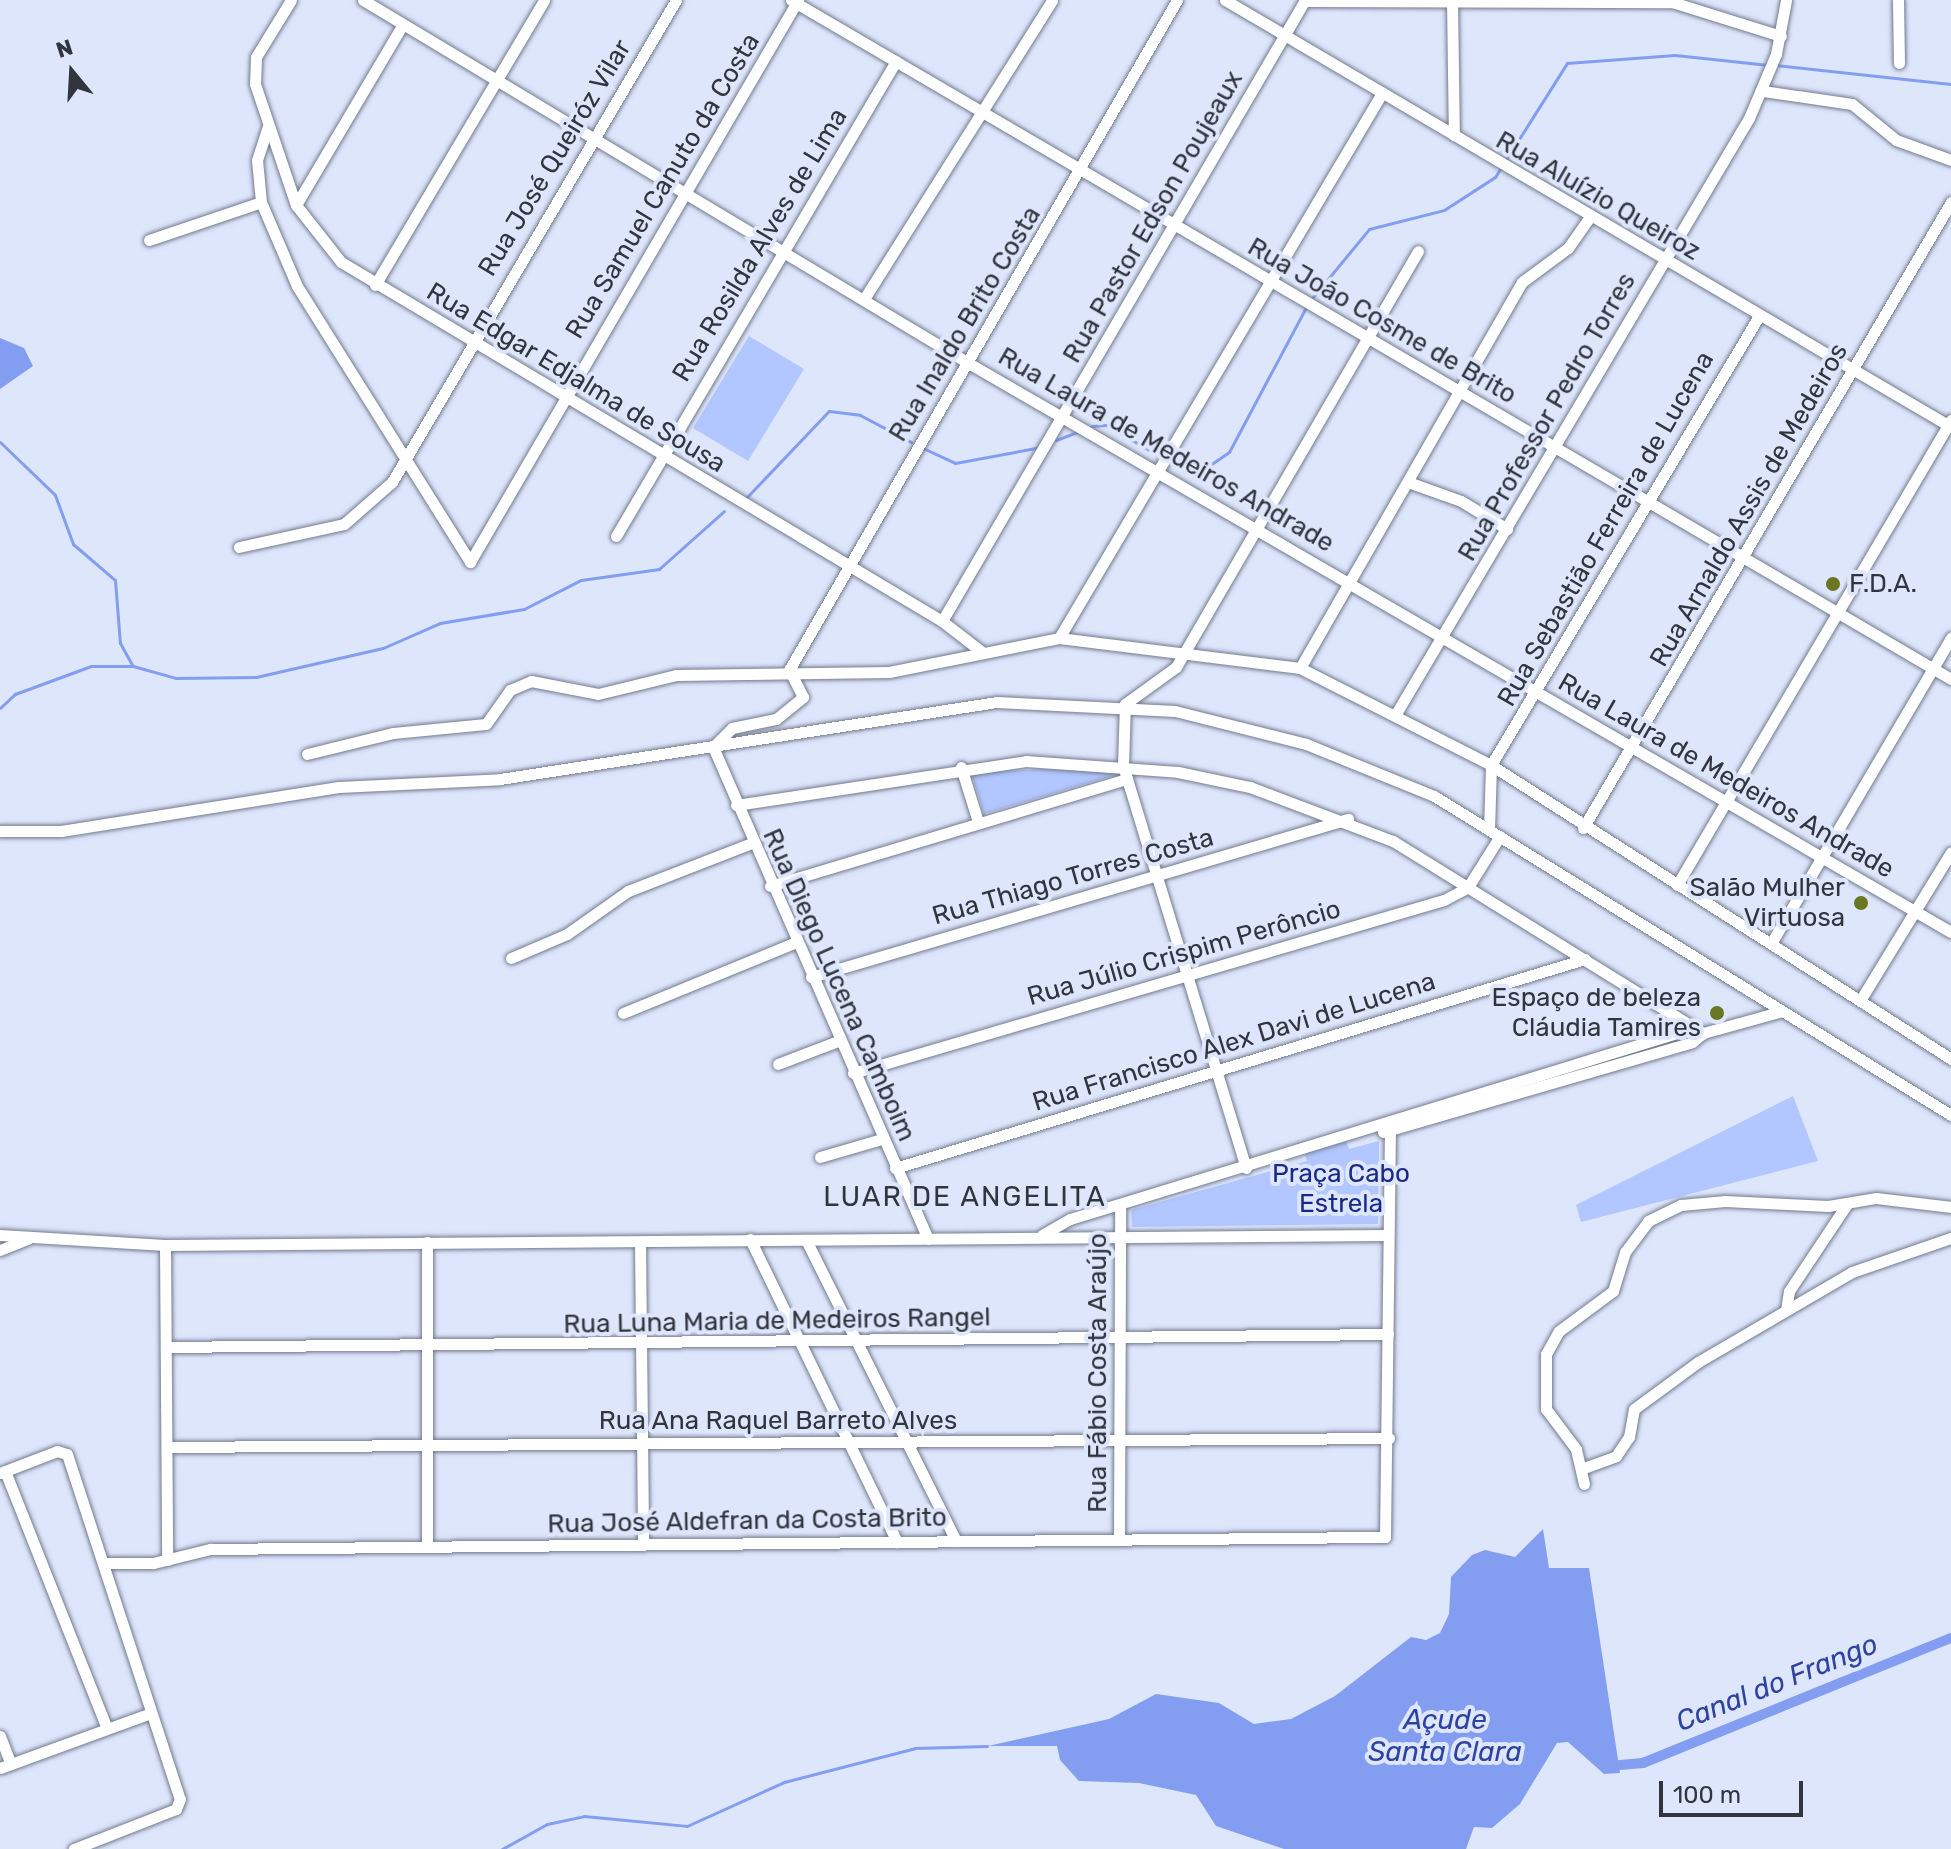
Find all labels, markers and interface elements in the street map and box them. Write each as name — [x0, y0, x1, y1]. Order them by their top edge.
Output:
street label: Rua Samuel Canuto da Costa — [559, 28, 767, 344]
north arrow — [32, 32, 112, 112]
text: N — [53, 33, 76, 64]
street label: Rua José Queiróz Vilar — [472, 34, 638, 282]
street label: Rua Pastor Edson Poujeaux — [1056, 65, 1250, 369]
street label: Rua Rosilda Alves de Lima — [666, 102, 854, 388]
street label: Rua Aluízio Queiroz — [1490, 125, 1706, 267]
street label: Rua Inaldo Brito Costa — [882, 201, 1048, 447]
street label: Rua João Cosme de Brito — [1242, 231, 1522, 411]
street label: Rua Professor Pedro Torres — [1451, 267, 1643, 567]
street label: Rua Edgar Edjalma de Sousa — [421, 276, 731, 480]
street label: Rua Arnaldo Assis de Medeiros — [1643, 337, 1855, 673]
street label: Rua Laura de Medeiros Andrade — [992, 341, 1340, 559]
street label: Rua Sebastião Ferreira de Lucena — [1491, 346, 1721, 712]
place label: F.D.A. — [1849, 568, 1917, 600]
marker: F.D.A. — [1824, 575, 1842, 593]
street label: Rua Laura de Medeiros Andrade — [1552, 667, 1900, 885]
street label: Rua Thiago Torres Costa — [928, 822, 1218, 932]
street label: Rua Diego Lucena Camboim — [756, 824, 922, 1146]
place label: Salão Mulher Virtuosa — [1690, 872, 1845, 934]
street label: Rua Júlio Crispim Perôncio — [1024, 893, 1344, 1013]
marker: Salão Mulher Virtuosa — [1852, 894, 1870, 912]
street label: Rua Francisco Alex Davi de Lucena — [1028, 966, 1440, 1118]
place label: Espaço de beleza Cláudia Tamires — [1492, 982, 1701, 1044]
marker: Espaço de beleza Cláudia Tamires — [1708, 1004, 1726, 1022]
park label: Praça Cabo Estrela — [1272, 1158, 1410, 1220]
district label: LUAR DE ANGELITA — [823, 1180, 1107, 1214]
street label: Rua Fábio Costa Araújo — [1082, 1233, 1114, 1513]
street label: Rua Luna Maria de Medeiros Rangel — [563, 1302, 991, 1340]
street label: Rua Ana Raquel Barreto Alves — [598, 1405, 958, 1437]
street label: Rua José Aldefran da Costa Brito — [547, 1502, 947, 1540]
water label: Canal do Frango — [1671, 1627, 1883, 1739]
water label: Açude Santa Clara — [1368, 1703, 1522, 1769]
scale bar — [1663, 1765, 1807, 1815]
text: 100 m — [1673, 1781, 1741, 1809]

